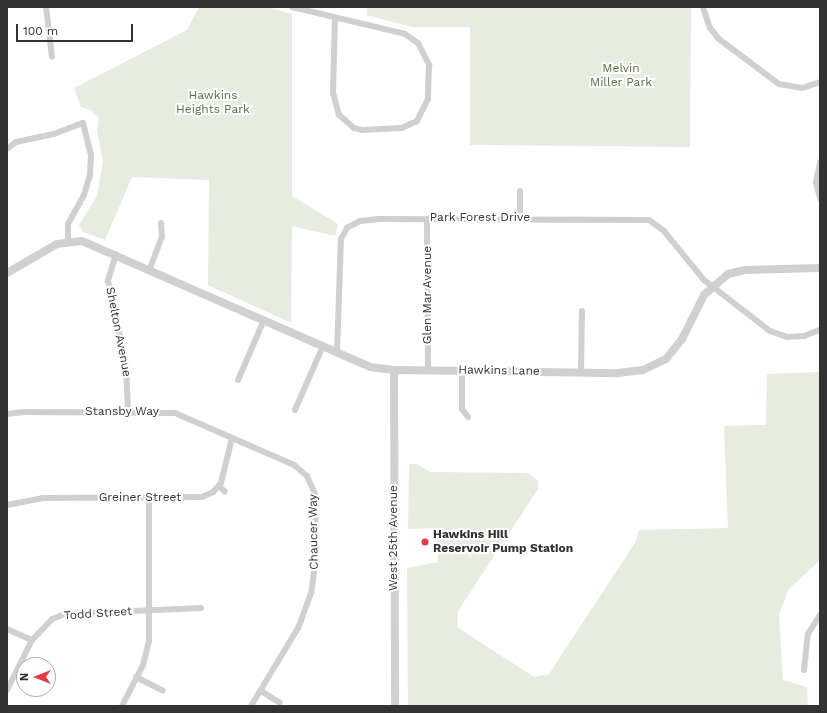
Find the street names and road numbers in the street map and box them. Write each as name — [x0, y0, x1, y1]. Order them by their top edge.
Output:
street label: Park Forest Drive — [430, 211, 530, 225]
street label: Glen Mar Avenue — [421, 245, 435, 345]
street label: Shelton Avenue — [102, 286, 134, 378]
street label: Hawkins Lane — [458, 363, 540, 379]
street label: Stansby Way — [85, 405, 159, 419]
street label: West 25th Avenue — [387, 485, 401, 591]
street label: Greiner Street — [99, 491, 181, 505]
street label: Chaucer Way — [306, 494, 322, 570]
street label: Todd Street — [63, 604, 133, 624]

